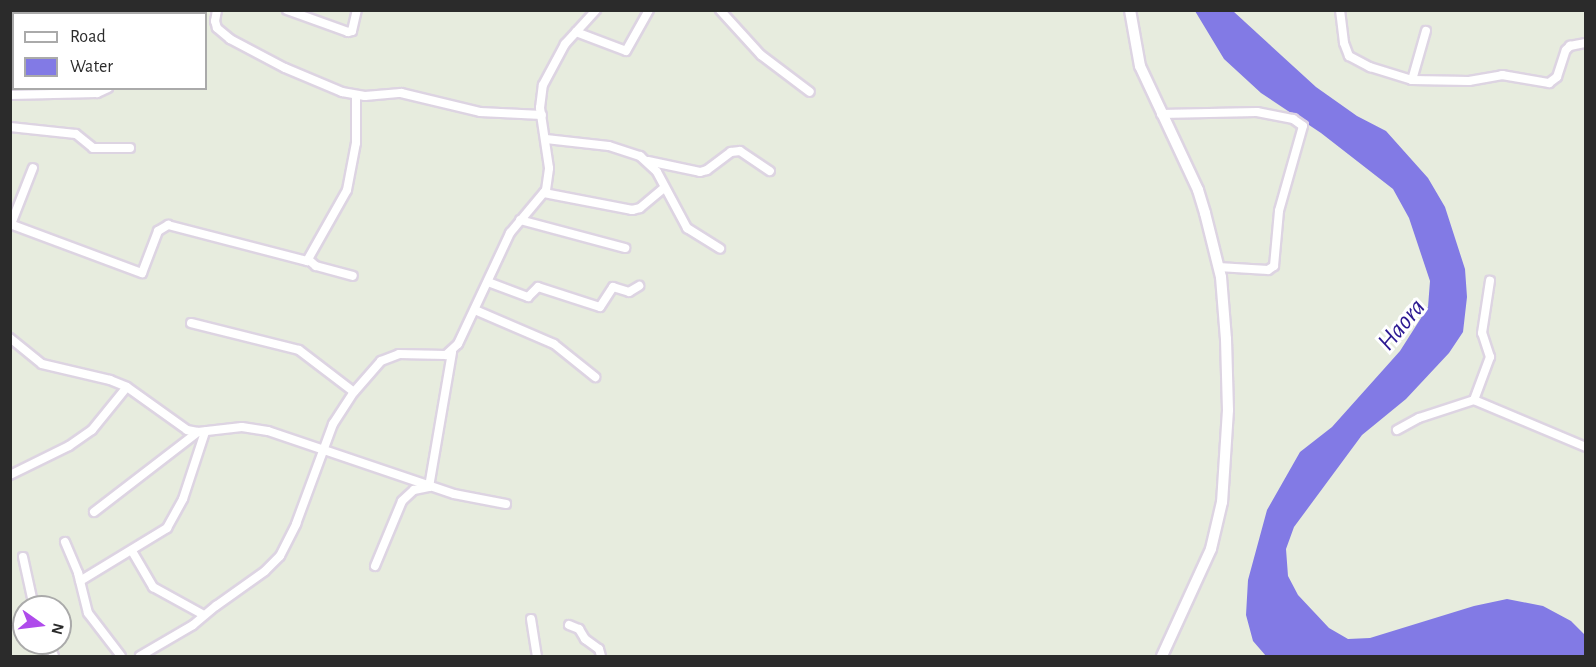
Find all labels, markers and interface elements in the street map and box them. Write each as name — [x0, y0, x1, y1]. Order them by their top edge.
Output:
legend — [12, 12, 207, 90]
text: Road — [70, 28, 106, 46]
text: Water — [70, 58, 113, 76]
water label: Haora — [1371, 293, 1433, 357]
north arrow — [12, 595, 72, 655]
text: N — [48, 622, 67, 636]

